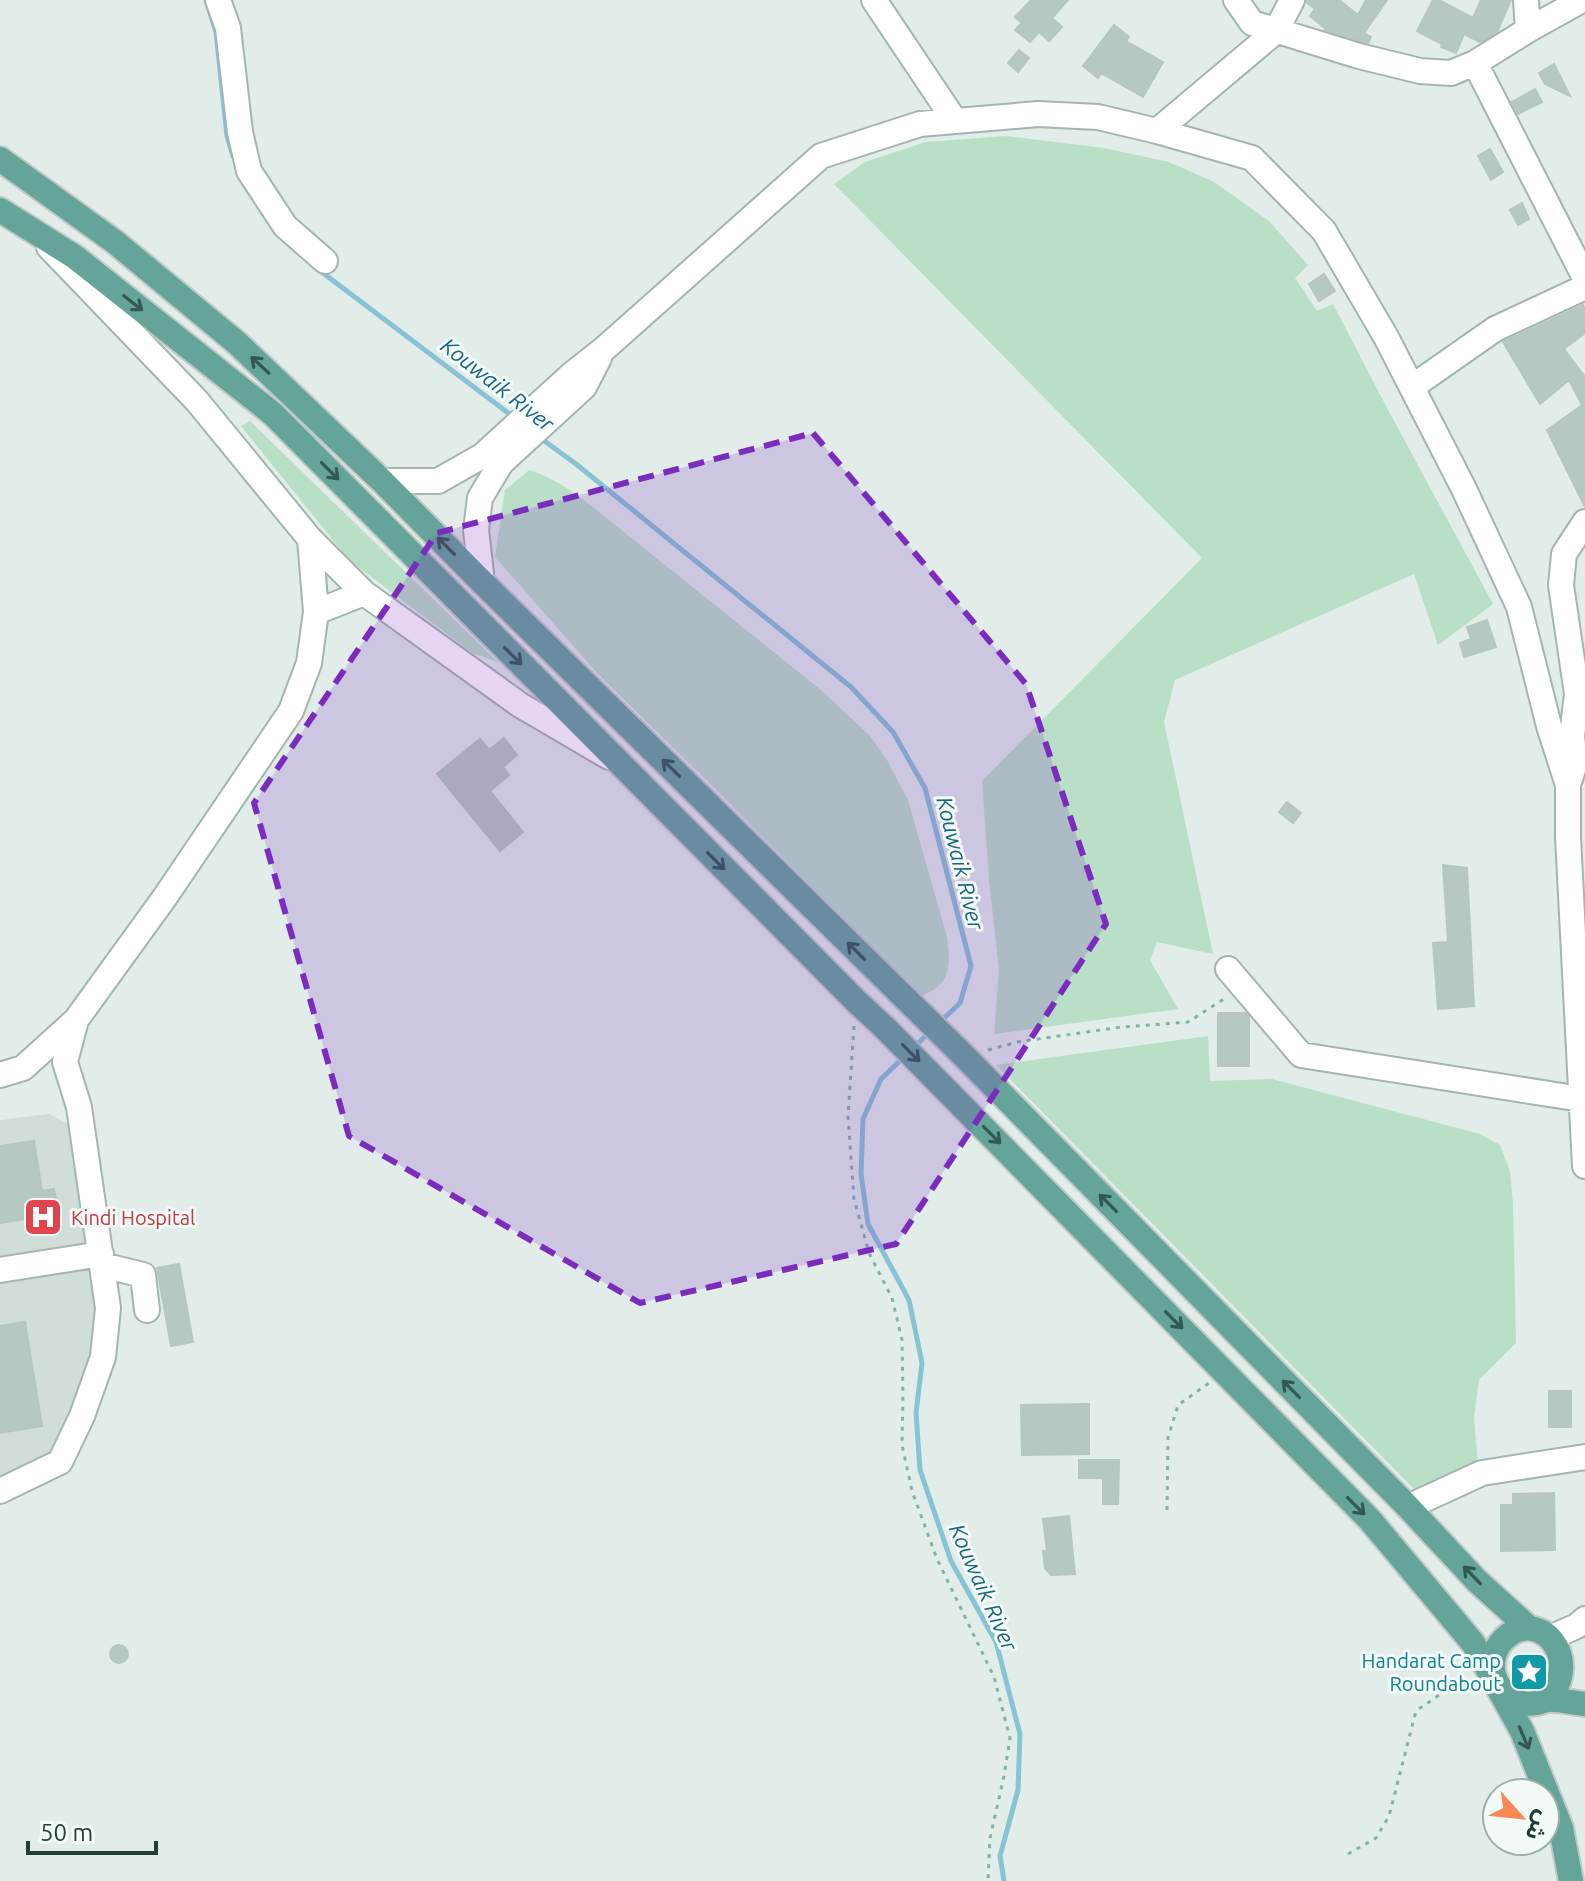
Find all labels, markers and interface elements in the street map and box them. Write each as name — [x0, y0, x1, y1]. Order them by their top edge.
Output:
one-way arrow — [122, 294, 143, 312]
water label: Kouwaik River — [437, 332, 560, 436]
one-way arrow — [250, 356, 270, 374]
one-way arrow — [320, 462, 340, 481]
one-way arrow — [437, 537, 456, 556]
one-way arrow — [503, 646, 522, 665]
one-way arrow — [662, 759, 681, 778]
water label: Kouwaik River — [932, 794, 990, 933]
one-way arrow — [706, 851, 726, 870]
one-way arrow — [846, 941, 866, 960]
one-way arrow — [901, 1044, 921, 1063]
one-way arrow — [982, 1125, 1001, 1145]
one-way arrow — [1099, 1194, 1118, 1213]
hospital icon: Kindi Hospital — [22, 1196, 64, 1238]
place label: Kindi Hospital — [71, 1206, 195, 1229]
one-way arrow — [1164, 1310, 1183, 1329]
one-way arrow — [1282, 1380, 1301, 1399]
one-way arrow — [1347, 1496, 1366, 1516]
water label: Kouwaik River — [945, 1520, 1023, 1655]
one-way arrow — [1463, 1566, 1481, 1586]
place label: Handarat Camp Roundabout — [1362, 1649, 1501, 1695]
place icon: Handarat Camp Roundabout — [1508, 1651, 1550, 1693]
one-way arrow — [1518, 1725, 1533, 1749]
north arrow — [1481, 1777, 1561, 1857]
scale bar — [28, 1805, 156, 1855]
text: ش — [1520, 1807, 1557, 1845]
text: 50 m — [40, 1819, 93, 1846]

